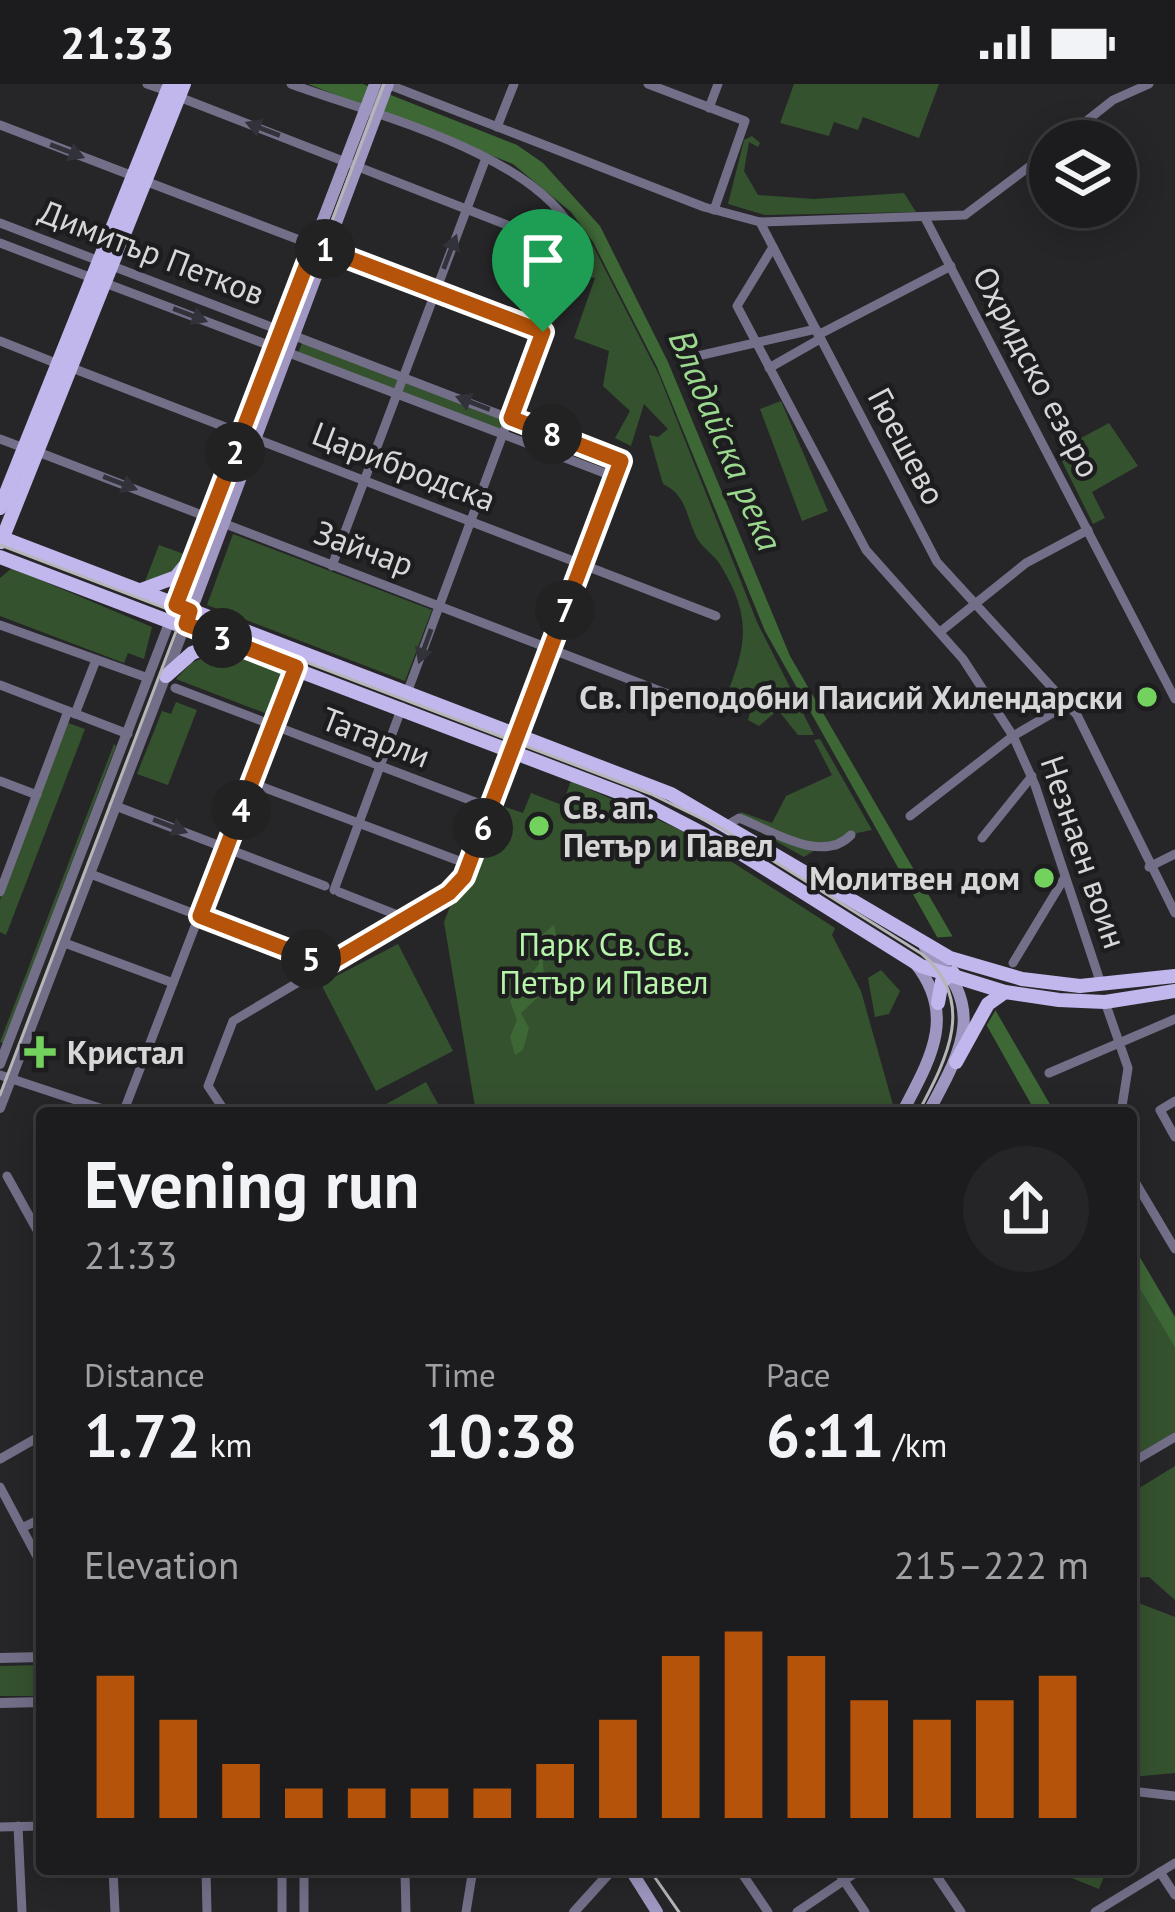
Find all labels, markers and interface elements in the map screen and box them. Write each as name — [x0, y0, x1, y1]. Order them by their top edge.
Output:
text: 21:33 — [60, 13, 174, 71]
one-way arrow — [244, 119, 280, 138]
map controls — [1029, 120, 1137, 228]
button: layers — [1029, 120, 1137, 228]
one-way arrow — [49, 142, 85, 161]
street label: Димитър Петков — [34, 189, 271, 314]
pin — [492, 209, 594, 332]
pin: 1 — [295, 219, 355, 279]
text: 1 — [316, 227, 334, 270]
icon: arrive — [510, 227, 576, 293]
one-way arrow — [442, 234, 461, 270]
street label: Охридско езеро — [964, 259, 1111, 485]
one-way arrow — [172, 307, 208, 325]
water label: Владайска река — [659, 322, 794, 558]
street label: Гюешево — [859, 380, 956, 512]
one-way arrow — [454, 393, 490, 412]
pin: 8 — [522, 404, 582, 464]
street label: Царибродска — [306, 411, 502, 520]
text: 8 — [543, 412, 561, 455]
pin: 2 — [205, 422, 265, 482]
text: 2 — [226, 430, 244, 473]
one-way arrow — [102, 474, 138, 493]
street label: Зайчар — [309, 510, 420, 585]
pin: 7 — [535, 580, 595, 640]
text: 7 — [556, 588, 574, 631]
pin: 3 — [192, 608, 252, 668]
text: 3 — [213, 616, 231, 659]
one-way arrow — [414, 628, 433, 664]
place label: Св. Преподобни Паисий Хилендарски — [579, 675, 1123, 718]
marker: Св. Преподобни Паисий Хилендарски — [1134, 684, 1160, 710]
street label: Татарли — [316, 696, 437, 777]
street label: Незнаен воин — [1031, 750, 1138, 954]
pin: 4 — [211, 780, 271, 840]
place label: Св. ап. Петър и Павел — [563, 785, 773, 866]
text: 4 — [232, 788, 250, 831]
pin: 6 — [453, 798, 513, 858]
text: 6 — [474, 806, 492, 849]
marker: Св. ап. Петър и Павел — [526, 813, 552, 839]
one-way arrow — [152, 818, 188, 837]
place label: Молитвен дом — [809, 856, 1020, 899]
marker: Молитвен дом — [1031, 865, 1057, 891]
park label: Парк Св. Св. Петър и Павел — [499, 922, 709, 1003]
pin: 5 — [281, 929, 341, 989]
text: 5 — [302, 937, 320, 980]
place label: Кристал — [67, 1030, 185, 1073]
marker: Кристал — [24, 1036, 56, 1068]
text: Evening run — [84, 1141, 419, 1226]
button: share — [963, 1146, 1089, 1272]
text: 21:33 — [84, 1229, 178, 1280]
text: Distance — [84, 1353, 205, 1396]
text: Time — [425, 1353, 496, 1396]
text: Pace — [766, 1353, 831, 1396]
text: 1.72 — [84, 1396, 201, 1474]
text: 10:38 — [425, 1396, 577, 1474]
text: 6:11 — [766, 1396, 884, 1474]
text: km — [201, 1423, 252, 1466]
text: /km — [884, 1423, 947, 1466]
text: Elevation — [84, 1539, 239, 1590]
text: 215–222 m — [894, 1539, 1089, 1590]

